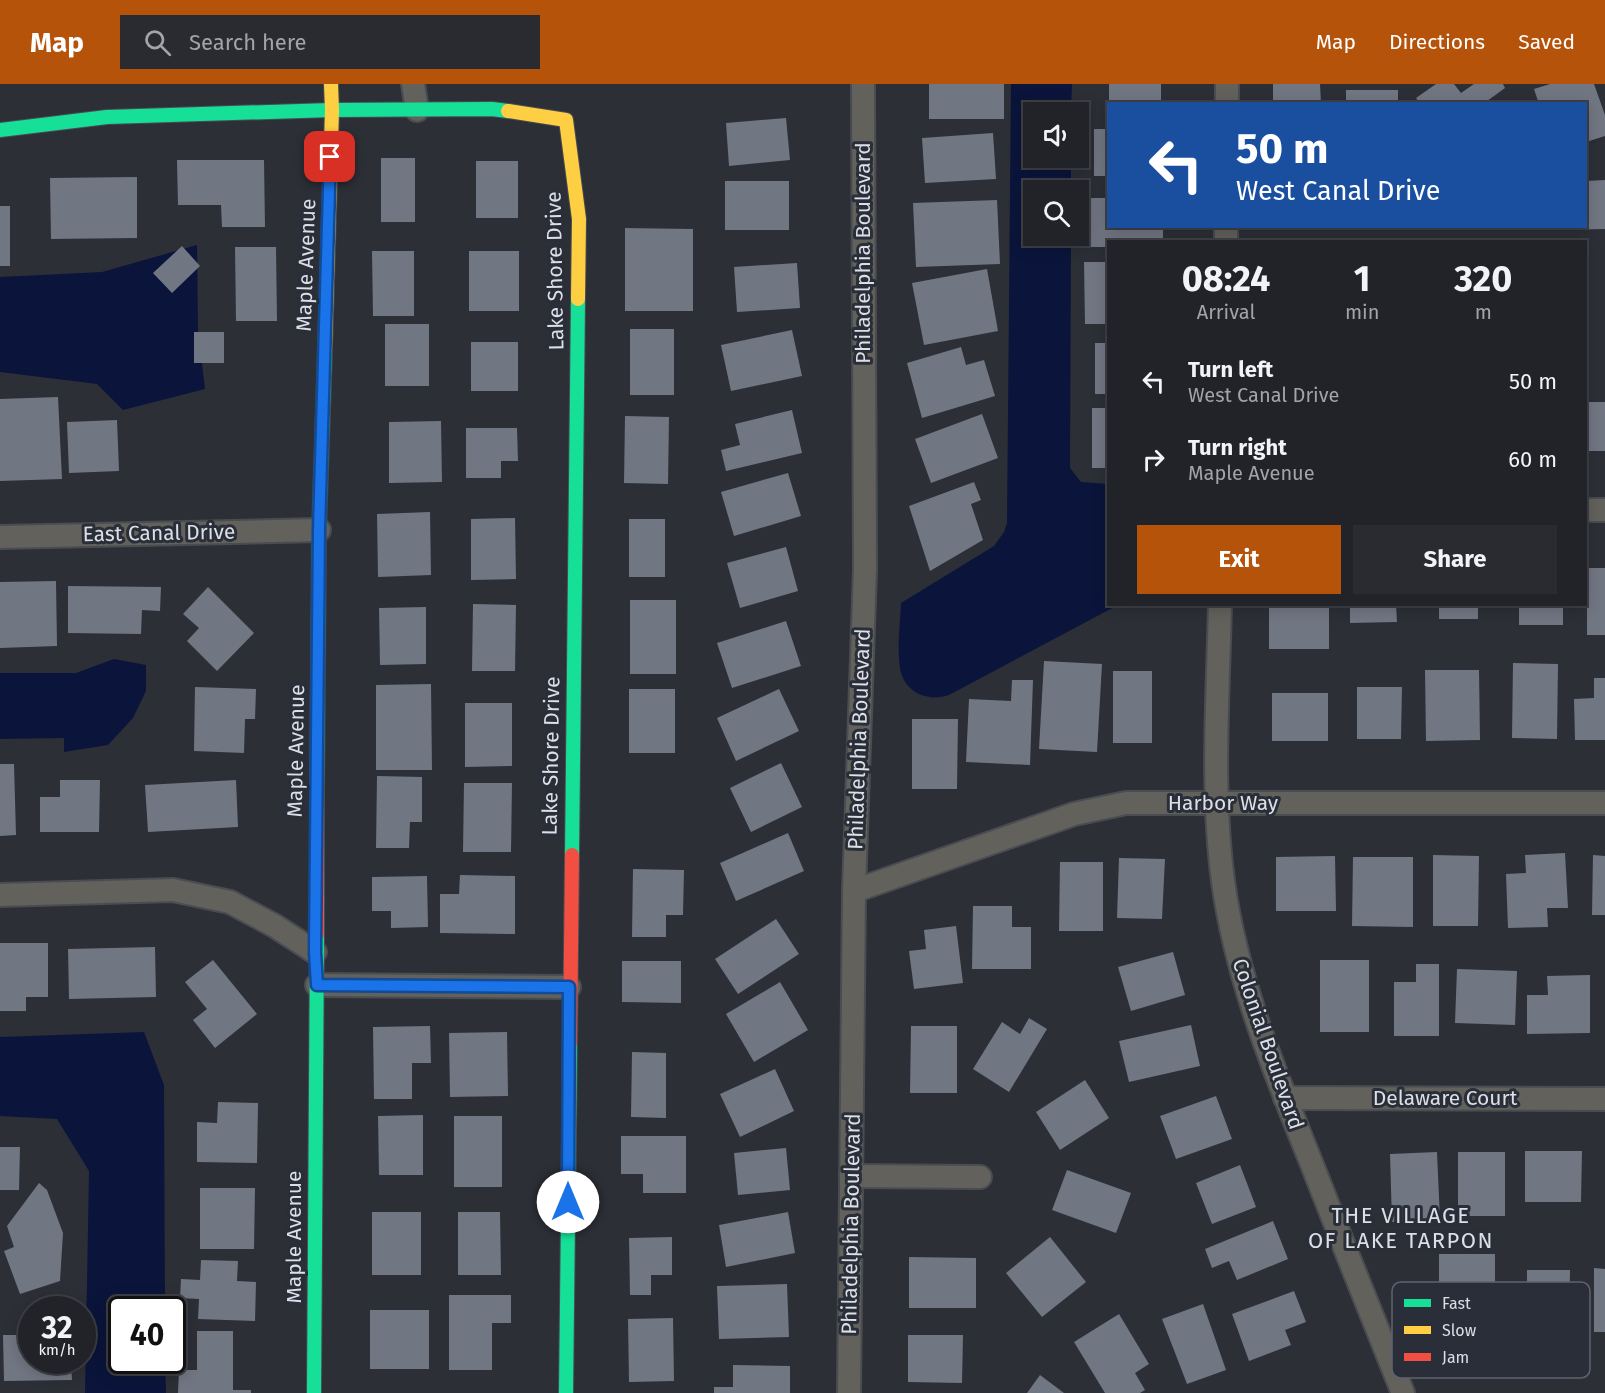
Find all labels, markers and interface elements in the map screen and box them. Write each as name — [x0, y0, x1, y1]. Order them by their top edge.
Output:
search box — [120, 15, 540, 69]
text: Map — [30, 26, 84, 59]
icon: search — [141, 26, 174, 59]
text: Search here — [189, 29, 307, 56]
text: Map — [1316, 29, 1356, 55]
text: Directions — [1389, 29, 1485, 55]
text: Saved — [1518, 29, 1575, 55]
map controls — [1023, 102, 1089, 246]
button: sound — [1023, 102, 1089, 168]
text: 50 m — [1236, 124, 1329, 174]
icon: left — [1137, 126, 1215, 204]
pin — [304, 131, 355, 182]
icon: arrive — [313, 140, 346, 173]
street label: Philadelphia Boulevard — [850, 142, 876, 364]
text: West Canal Drive — [1236, 175, 1440, 207]
button: search — [1023, 180, 1089, 246]
street label: Lake Shore Drive — [541, 191, 569, 351]
street label: Maple Avenue — [291, 198, 321, 332]
text: 08:24 — [1182, 257, 1270, 301]
text: 1 — [1354, 257, 1371, 301]
text: 320 — [1454, 257, 1512, 301]
text: Arrival — [1197, 300, 1255, 324]
text: min — [1345, 300, 1379, 324]
text: m — [1475, 300, 1492, 324]
text: Turn left — [1188, 356, 1273, 383]
icon: left — [1137, 365, 1170, 398]
text: 50 m — [1509, 368, 1557, 395]
text: West Canal Drive — [1188, 383, 1339, 407]
text: Turn right — [1188, 434, 1287, 461]
icon: right — [1137, 443, 1170, 476]
text: 60 m — [1508, 446, 1557, 473]
text: Maple Avenue — [1188, 461, 1315, 485]
street label: East Canal Drive — [82, 519, 236, 547]
button: Exit — [1137, 525, 1341, 594]
button: Share — [1353, 525, 1557, 594]
street label: Philadelphia Boulevard — [842, 628, 876, 850]
street label: Lake Shore Drive — [537, 676, 565, 836]
street label: Maple Avenue — [282, 684, 310, 818]
street label: Harbor Way — [1168, 790, 1279, 816]
street label: Colonial Boulevard — [1227, 955, 1309, 1133]
street label: Delaware Court — [1373, 1085, 1518, 1111]
street label: Philadelphia Boulevard — [836, 1113, 866, 1335]
position arrow — [536, 1170, 600, 1234]
street label: Maple Avenue — [281, 1171, 307, 1304]
district label: THE VILLAGE OF LAKE TARPON — [1308, 1202, 1494, 1254]
legend — [1392, 1282, 1590, 1378]
text: Fast — [1442, 1294, 1471, 1313]
speed limit sign: 40 — [108, 1296, 186, 1374]
text: 32 — [42, 1310, 72, 1346]
text: Slow — [1442, 1321, 1477, 1340]
text: km/h — [38, 1341, 76, 1359]
text: Jam — [1442, 1348, 1469, 1367]

